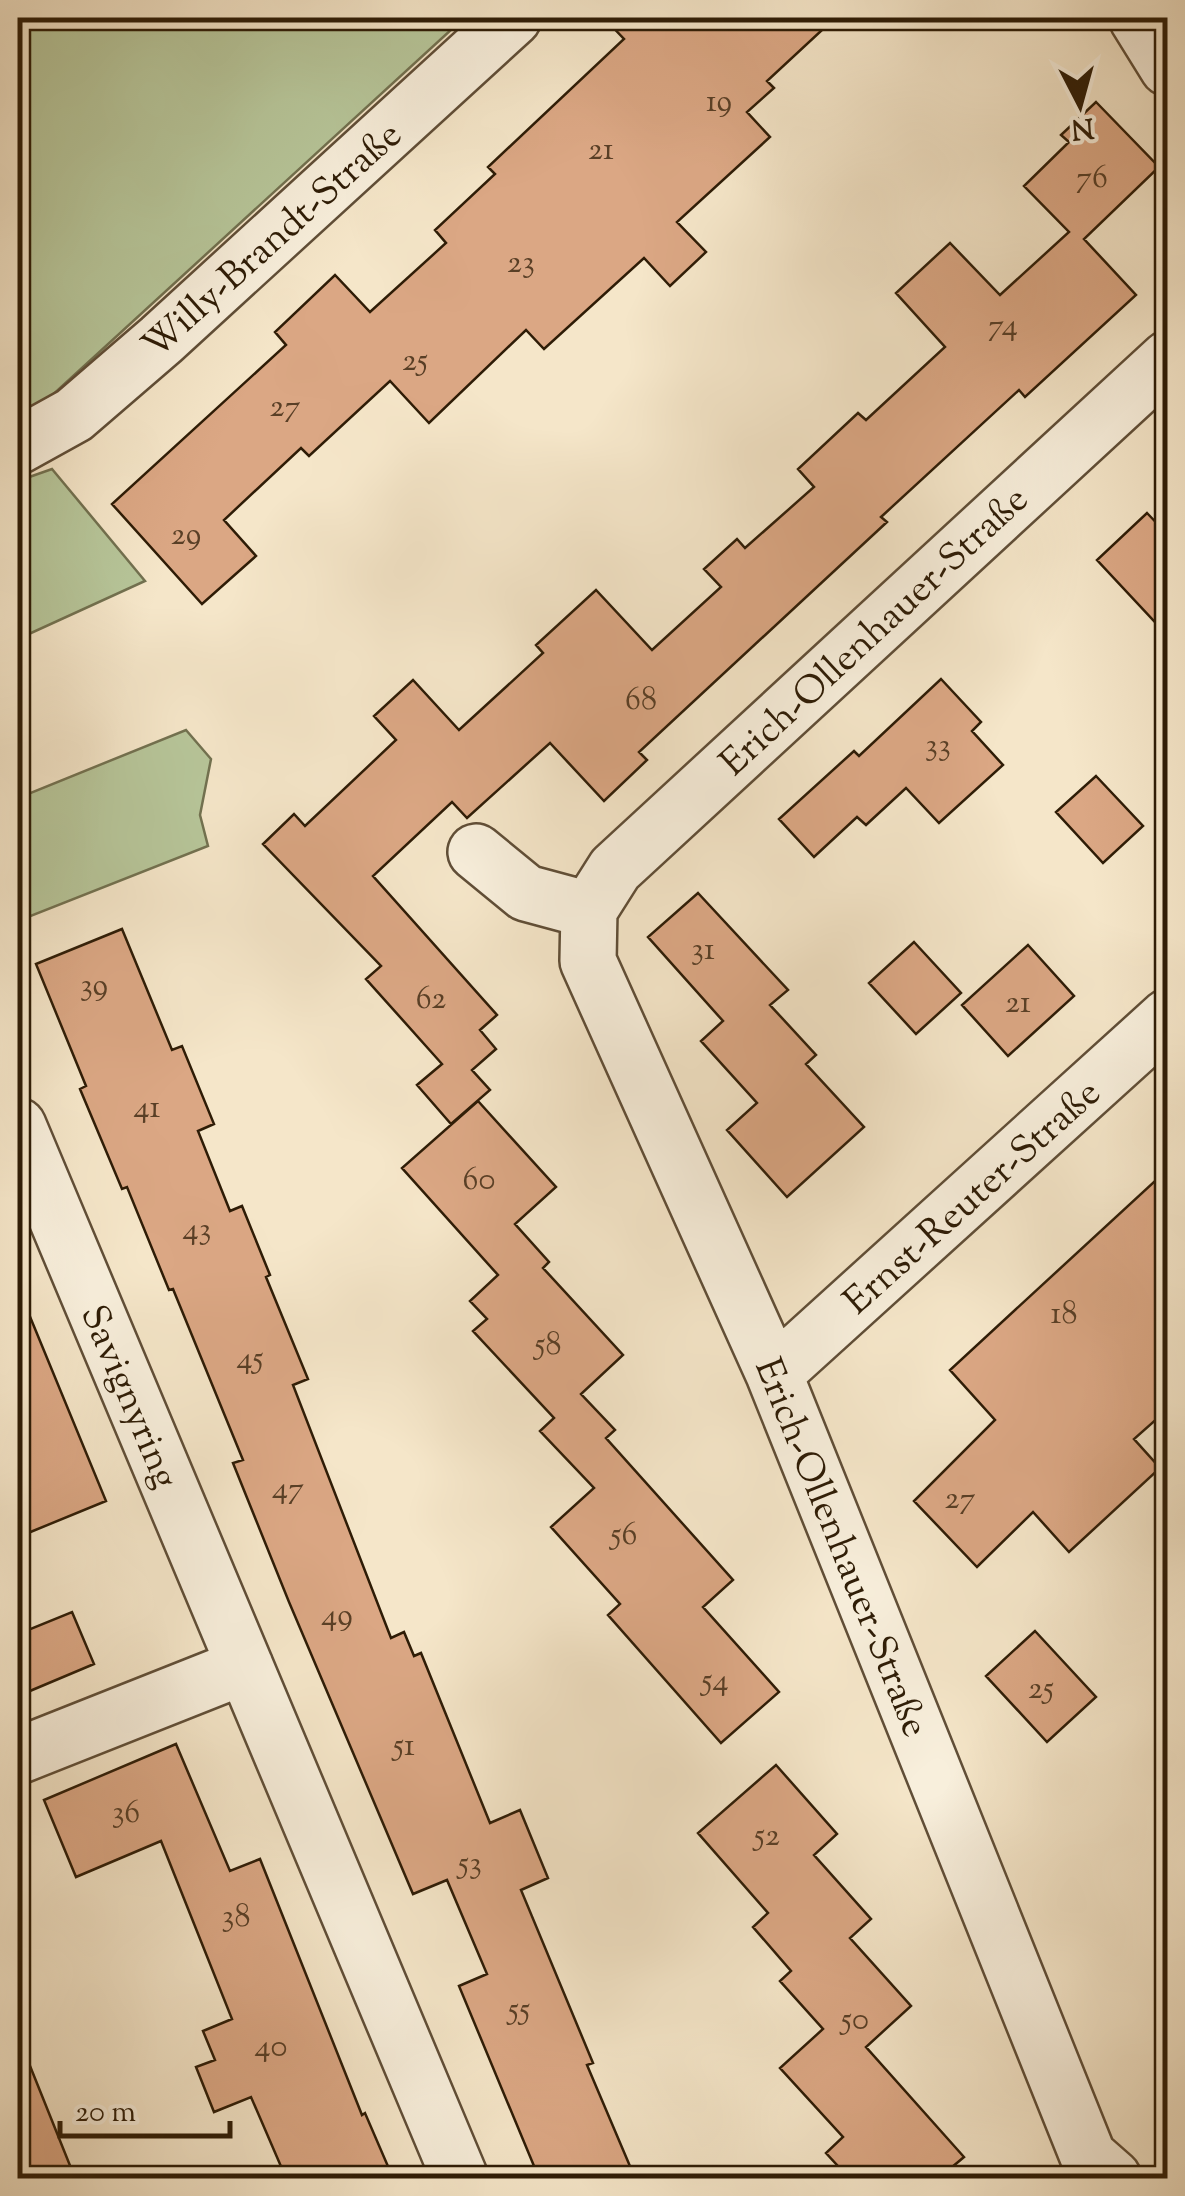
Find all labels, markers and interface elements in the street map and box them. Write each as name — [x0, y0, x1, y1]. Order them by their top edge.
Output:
north arrow — [1030, 55, 1130, 155]
house number: 19 — [706, 80, 732, 126]
text: N — [1069, 106, 1096, 148]
street label: Willy-Brandt-Straße — [132, 111, 415, 373]
house number: 21 — [588, 128, 614, 174]
house number: 76 — [1076, 156, 1108, 202]
house number: 23 — [507, 241, 535, 287]
house number: 74 — [988, 304, 1018, 350]
house number: 25 — [402, 339, 428, 385]
house number: 27 — [269, 385, 301, 431]
street label: Erich-Ollenhauer-Straße — [709, 475, 1042, 791]
house number: 29 — [171, 513, 201, 559]
house number: 68 — [625, 678, 657, 724]
house number: 33 — [925, 724, 951, 770]
house number: 31 — [691, 928, 715, 974]
house number: 39 — [80, 964, 108, 1010]
house number: 62 — [416, 977, 446, 1023]
house number: 21 — [1005, 981, 1031, 1027]
street label: Ernst-Reuter-Straße — [833, 1069, 1114, 1329]
house number: 41 — [133, 1086, 161, 1132]
house number: 60 — [463, 1158, 495, 1204]
house number: 43 — [182, 1208, 212, 1254]
house number: 18 — [1051, 1292, 1077, 1338]
street label: Savignyring — [64, 1297, 190, 1498]
house number: 58 — [533, 1323, 561, 1369]
house number: 45 — [236, 1337, 264, 1383]
street label: Erich-Ollenhauer-Straße — [739, 1351, 940, 1746]
house number: 47 — [272, 1467, 304, 1513]
house number: 27 — [944, 1477, 976, 1523]
house number: 56 — [609, 1513, 637, 1559]
house number: 49 — [321, 1594, 353, 1640]
house number: 54 — [699, 1659, 729, 1705]
house number: 25 — [1028, 1667, 1054, 1713]
house number: 51 — [391, 1724, 415, 1770]
house number: 36 — [112, 1791, 140, 1837]
house number: 52 — [752, 1814, 780, 1860]
house number: 53 — [456, 1842, 482, 1888]
house number: 38 — [222, 1895, 250, 1941]
house number: 55 — [506, 1988, 530, 2034]
house number: 50 — [839, 1998, 869, 2044]
house number: 40 — [255, 2025, 287, 2071]
scale bar — [60, 2076, 230, 2138]
text: 20 m — [75, 2092, 136, 2135]

